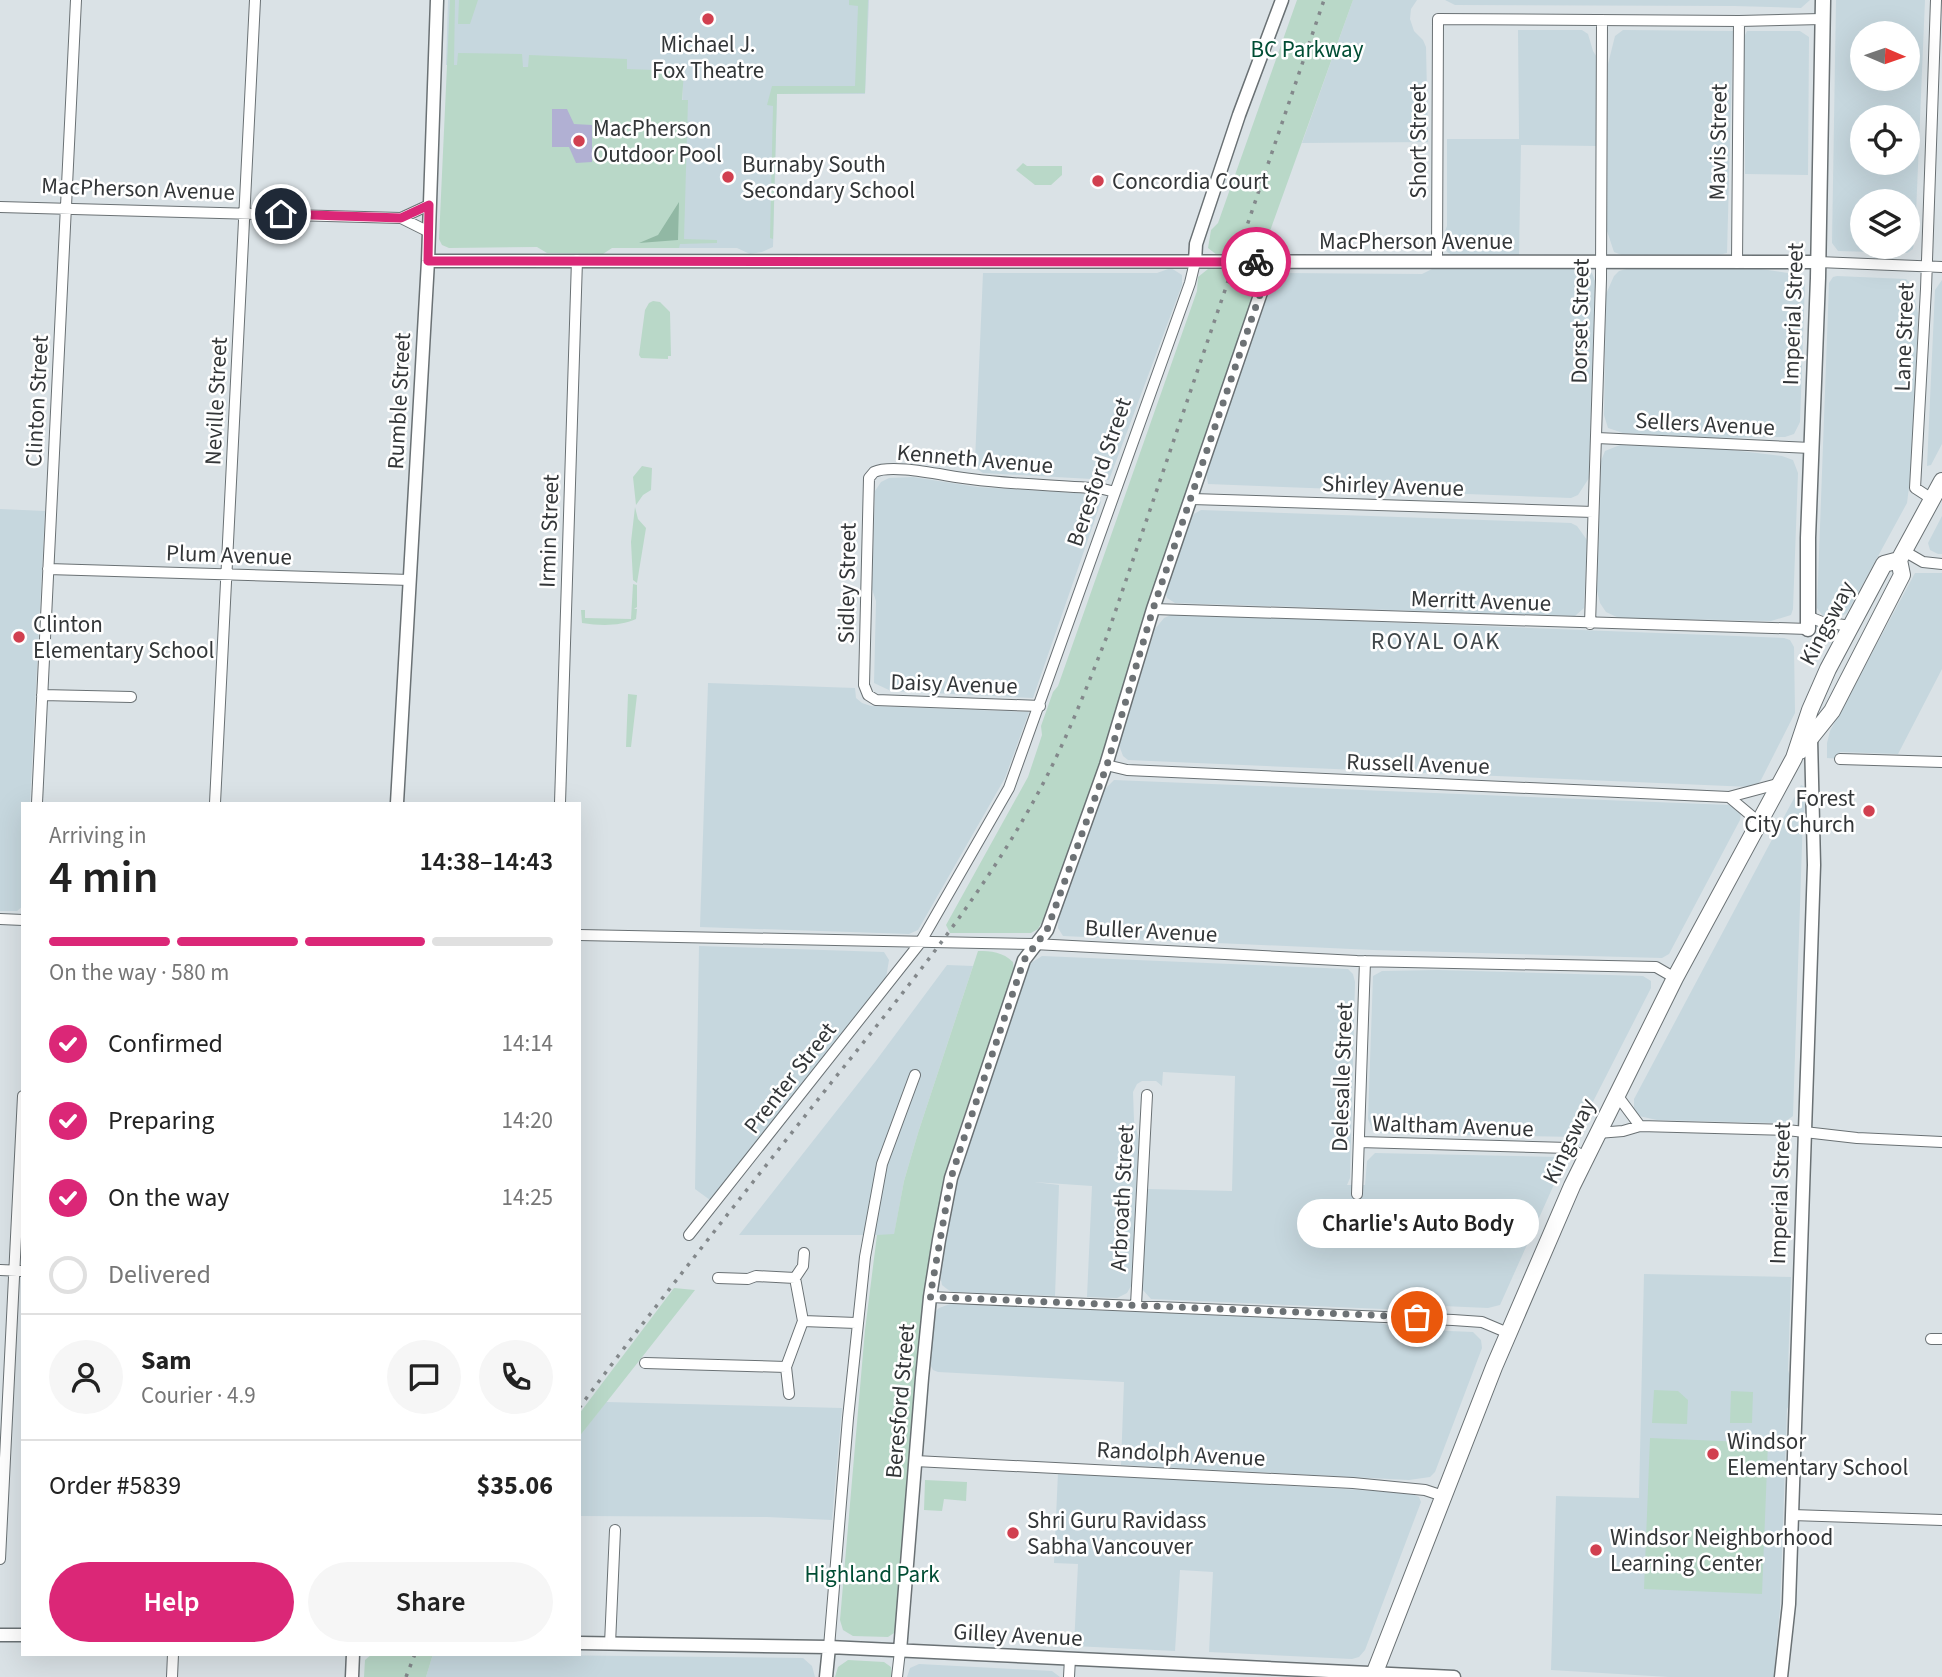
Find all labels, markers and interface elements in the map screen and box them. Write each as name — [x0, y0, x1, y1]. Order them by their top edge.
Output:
marker: Michael J. Fox Theatre — [700, 11, 716, 27]
north arrow — [1850, 21, 1920, 91]
map controls — [1850, 21, 1920, 259]
place label: Michael J. Fox Theatre — [652, 28, 764, 87]
park label: BC Parkway — [1251, 33, 1364, 66]
street label: Short Street — [1402, 83, 1435, 199]
street label: Mavis Street — [1700, 83, 1736, 201]
button: locate — [1850, 105, 1920, 175]
place label: MacPherson Outdoor Pool — [593, 112, 722, 171]
marker: MacPherson Outdoor Pool — [571, 133, 587, 149]
place label: Burnaby South Secondary School — [742, 148, 915, 207]
place label: Concordia Court — [1112, 165, 1269, 198]
street label: MacPherson Avenue — [41, 169, 235, 209]
marker: Burnaby South Secondary School — [720, 169, 736, 185]
marker: Concordia Court — [1090, 173, 1106, 189]
pin — [251, 184, 311, 244]
button: layers — [1850, 189, 1920, 259]
icon: home — [262, 195, 300, 233]
street label: MacPherson Avenue — [1319, 225, 1513, 258]
courier — [1221, 227, 1291, 297]
street label: Imperial Street — [1774, 242, 1812, 386]
icon: bike — [1237, 243, 1275, 281]
street label: Dorset Street — [1562, 258, 1598, 384]
street label: Lane Street — [1886, 282, 1922, 392]
street label: Rumble Street — [379, 332, 419, 470]
street label: Clinton Street — [17, 334, 57, 468]
street label: Neville Street — [196, 336, 236, 466]
street label: Beresford Street — [1058, 393, 1140, 551]
street label: Sellers Avenue — [1634, 404, 1776, 444]
street label: Kenneth Avenue — [896, 436, 1054, 482]
street label: Shirley Avenue — [1321, 467, 1465, 505]
street label: Irmin Street — [531, 473, 567, 588]
street label: Sidley Street — [829, 522, 865, 644]
street label: Plum Avenue — [165, 536, 293, 574]
street label: Kingsway — [1791, 575, 1863, 671]
street label: Merritt Avenue — [1410, 582, 1552, 620]
place label: Clinton Elementary School — [33, 608, 214, 667]
district label: ROYAL OAK — [1371, 624, 1501, 659]
marker: Clinton Elementary School — [11, 629, 27, 645]
street label: Daisy Avenue — [890, 665, 1018, 703]
street label: Russell Avenue — [1346, 745, 1490, 783]
place label: Forest City Church — [1744, 782, 1855, 841]
marker: Forest City Church — [1861, 803, 1877, 819]
text: Arriving in — [49, 819, 147, 852]
text: 14:38–14:43 — [420, 843, 553, 880]
text: 4 min — [49, 845, 158, 910]
street label: Buller Avenue — [1084, 911, 1218, 951]
text: On the way · 580 m — [49, 956, 229, 989]
street label: Delesalle Street — [1323, 1002, 1361, 1152]
street label: Prenter Street — [736, 1015, 844, 1141]
icon: check — [49, 1025, 87, 1063]
text: Confirmed — [108, 1025, 223, 1062]
text: 14:14 — [502, 1027, 553, 1060]
street label: Kingsway — [1534, 1092, 1604, 1189]
icon: check — [49, 1102, 87, 1140]
text: Preparing — [108, 1102, 214, 1139]
text: 14:20 — [502, 1104, 553, 1137]
street label: Waltham Avenue — [1372, 1107, 1534, 1145]
street label: Imperial Street — [1761, 1121, 1799, 1265]
street label: Arbroath Street — [1102, 1124, 1142, 1272]
icon: check — [49, 1179, 87, 1217]
text: On the way — [108, 1179, 229, 1216]
text: 14:25 — [502, 1181, 553, 1214]
callout: Charlie's Auto Body — [1296, 1198, 1538, 1247]
text: Charlie's Auto Body — [1322, 1207, 1514, 1240]
text: Delivered — [108, 1256, 211, 1293]
pin — [1387, 1287, 1447, 1347]
icon: bag — [1398, 1298, 1436, 1336]
street label: Beresford Street — [877, 1322, 923, 1480]
button: person — [49, 1340, 123, 1414]
button: chat — [387, 1340, 461, 1414]
button: phone — [479, 1340, 553, 1414]
text: Sam — [141, 1342, 191, 1379]
text: Courier · 4.9 — [141, 1379, 256, 1412]
place label: Windsor Elementary School — [1727, 1425, 1908, 1484]
street label: Randolph Avenue — [1096, 1433, 1266, 1475]
marker: Windsor Elementary School — [1705, 1446, 1721, 1462]
text: Order #5839 — [49, 1467, 181, 1504]
text: $35.06 — [477, 1467, 553, 1504]
place label: Shri Guru Ravidass Sabha Vancouver — [1027, 1504, 1206, 1563]
place label: Windsor Neighborhood Learning Center — [1610, 1521, 1833, 1580]
marker: Shri Guru Ravidass Sabha Vancouver — [1005, 1525, 1021, 1541]
marker: Windsor Neighborhood Learning Center — [1588, 1542, 1604, 1558]
park label: Highland Park — [804, 1558, 940, 1591]
button: Help — [49, 1562, 294, 1642]
button: Share — [308, 1562, 553, 1642]
street label: Gilley Avenue — [953, 1615, 1083, 1655]

